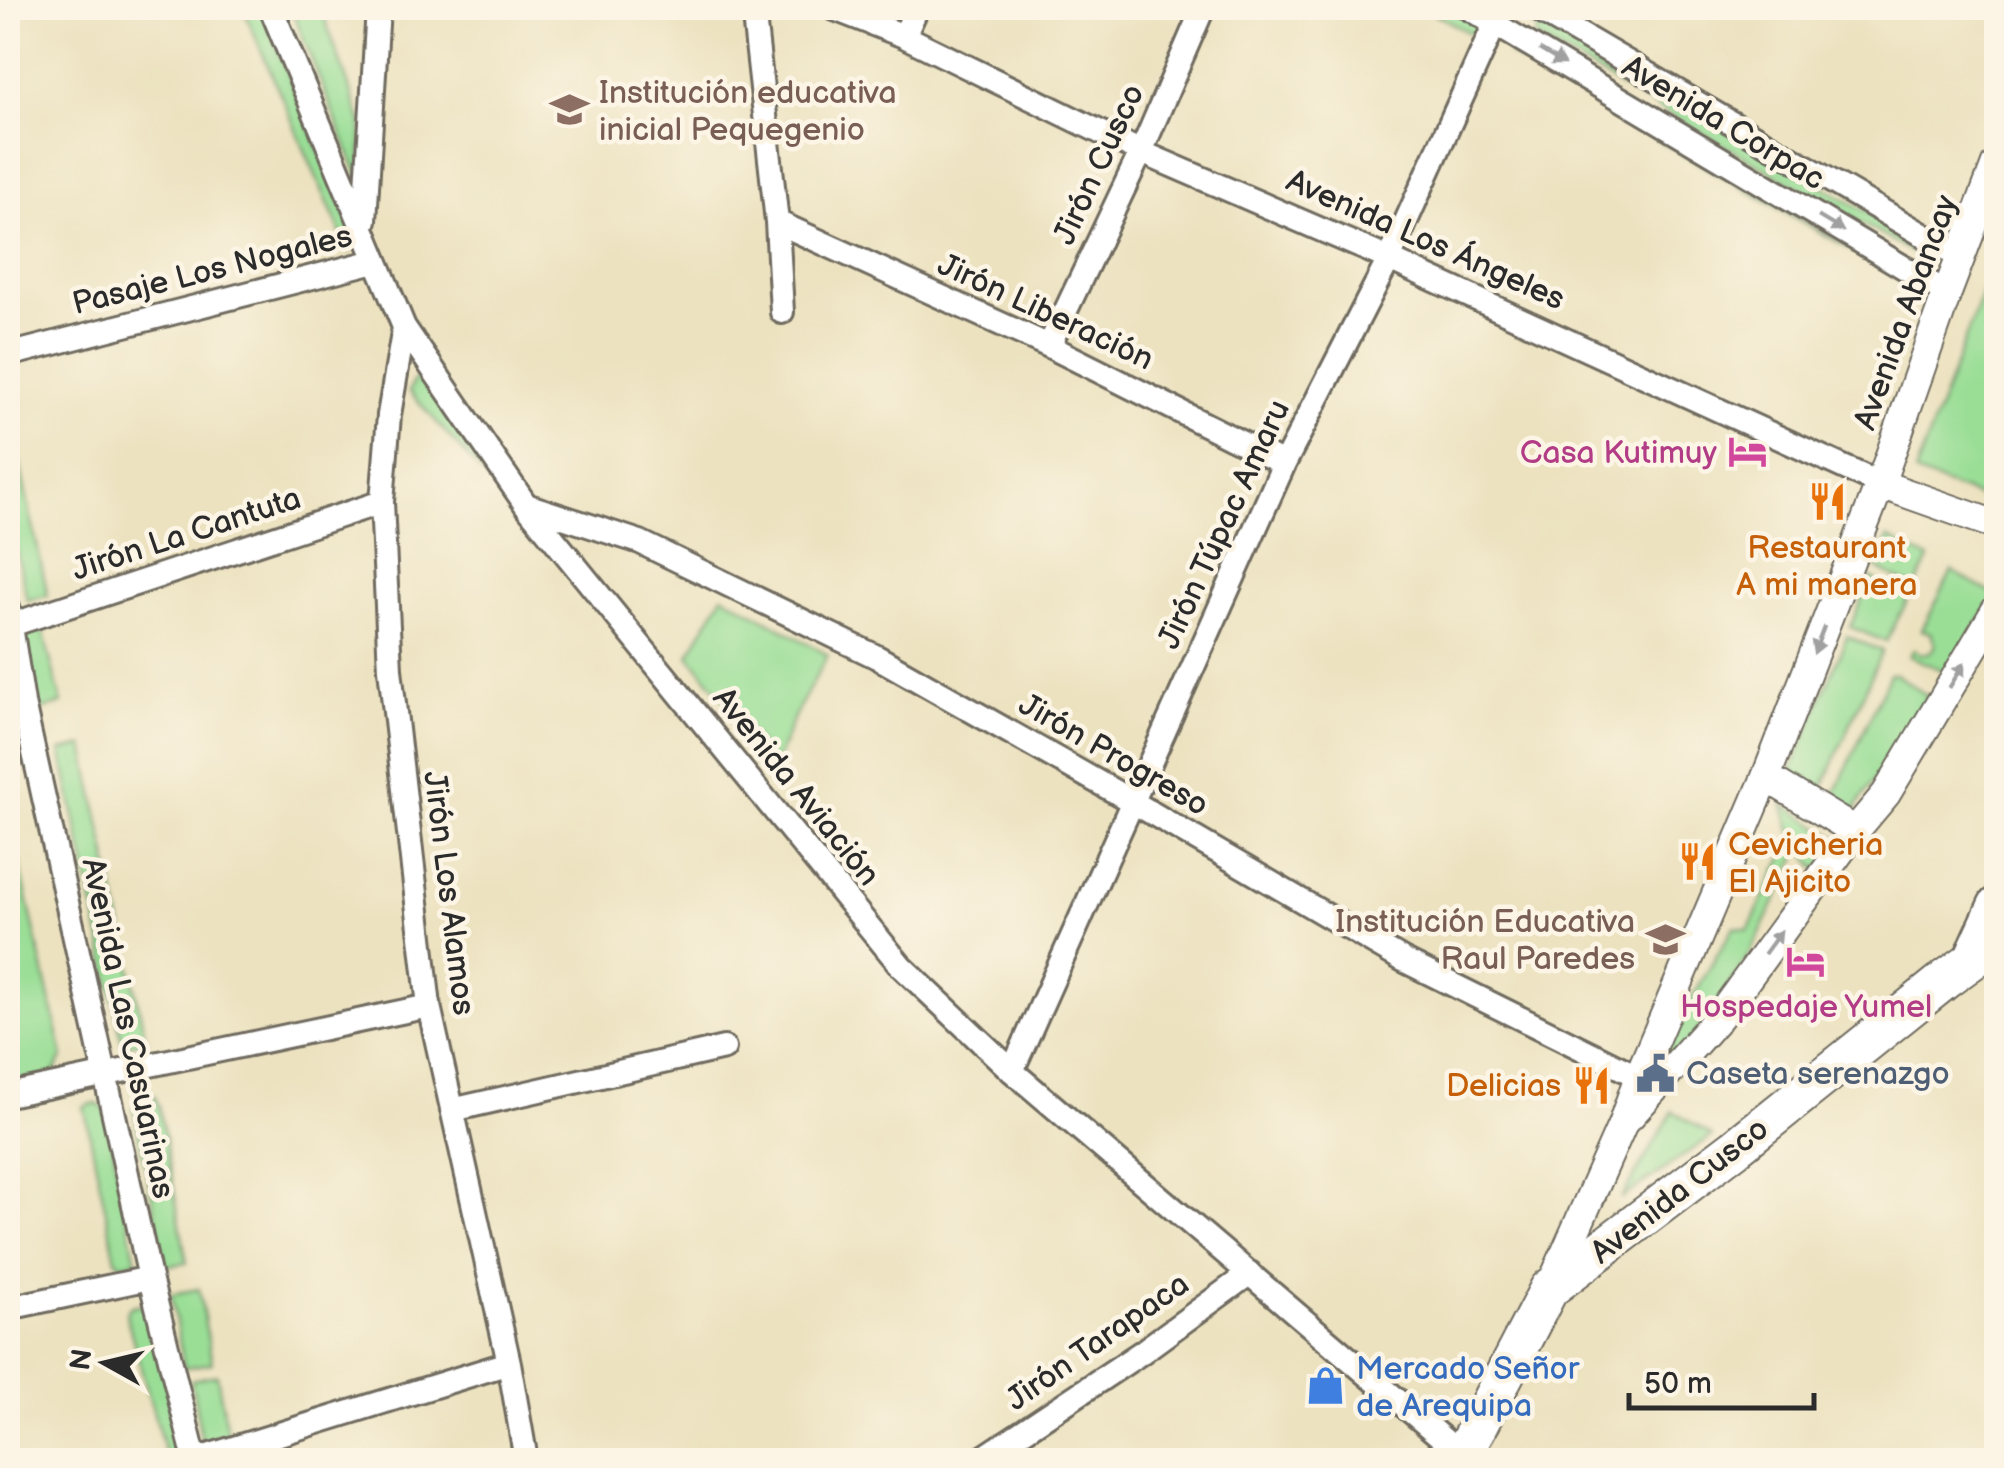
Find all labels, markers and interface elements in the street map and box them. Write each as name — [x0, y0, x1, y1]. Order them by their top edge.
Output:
street label: Avenida Corpac — [1615, 47, 1832, 199]
one-way arrow — [1538, 48, 1566, 65]
place label: Institución educativa inicial Pequegenio — [599, 74, 897, 150]
street label: Jirón Cusco — [1045, 78, 1153, 251]
school or university icon: Institución educativa inicial Pequegenio — [548, 89, 590, 131]
street label: Avenida Los Ángeles — [1280, 161, 1571, 319]
street label: Avenida Abancay — [1846, 189, 1967, 435]
one-way arrow — [1817, 215, 1845, 232]
street label: Pasaje Los Nogales — [68, 217, 356, 324]
street label: Jirón Liberación — [931, 245, 1159, 379]
street label: Jirón Túpac Amaru — [1150, 394, 1299, 655]
hotel icon: Casa Kutimuy — [1726, 431, 1768, 473]
place label: Casa Kutimuy — [1520, 434, 1718, 473]
street label: Jirón La Cantuta — [67, 479, 306, 590]
restaurant icon: Restaurant A mi manera — [1806, 481, 1848, 523]
place label: Restaurant A mi manera — [1736, 529, 1918, 605]
one-way arrow — [1811, 626, 1827, 656]
one-way arrow — [1948, 661, 1965, 689]
street label: Avenida Aviación — [704, 680, 888, 894]
street label: Jirón Progreso — [1012, 685, 1215, 825]
street label: Jirón Los Alamos — [414, 769, 483, 1018]
place label: Cevicheria El Ajicito — [1728, 826, 1883, 902]
restaurant icon: Cevicheria El Ajicito — [1677, 841, 1719, 883]
street label: Avenida Las Casuarinas — [72, 855, 183, 1202]
place label: Institución Educativa Raul Paredes — [1335, 903, 1635, 979]
school or university icon: Institución Educativa Raul Paredes — [1644, 918, 1686, 960]
one-way arrow — [1763, 929, 1782, 955]
hotel icon: Hospedaje Yumel — [1785, 940, 1827, 982]
place label: Hospedaje Yumel — [1680, 988, 1932, 1027]
public building icon: Caseta serenazgo — [1635, 1052, 1677, 1094]
place label: Caseta serenazgo — [1686, 1055, 1950, 1094]
restaurant icon: Delicias — [1570, 1064, 1612, 1106]
place label: Delicias — [1446, 1067, 1561, 1106]
street label: Avenida Cusco — [1583, 1110, 1777, 1273]
street label: Jirón Tarapaca — [999, 1265, 1197, 1420]
north arrow — [55, 1313, 155, 1413]
text: N — [64, 1347, 100, 1372]
scale bar — [1629, 1348, 1814, 1410]
place label: Mercado Señor de Arequipa — [1356, 1350, 1580, 1426]
shop icon: Mercado Señor de Arequipa — [1305, 1365, 1347, 1407]
text: 50 m — [1644, 1366, 1712, 1402]

